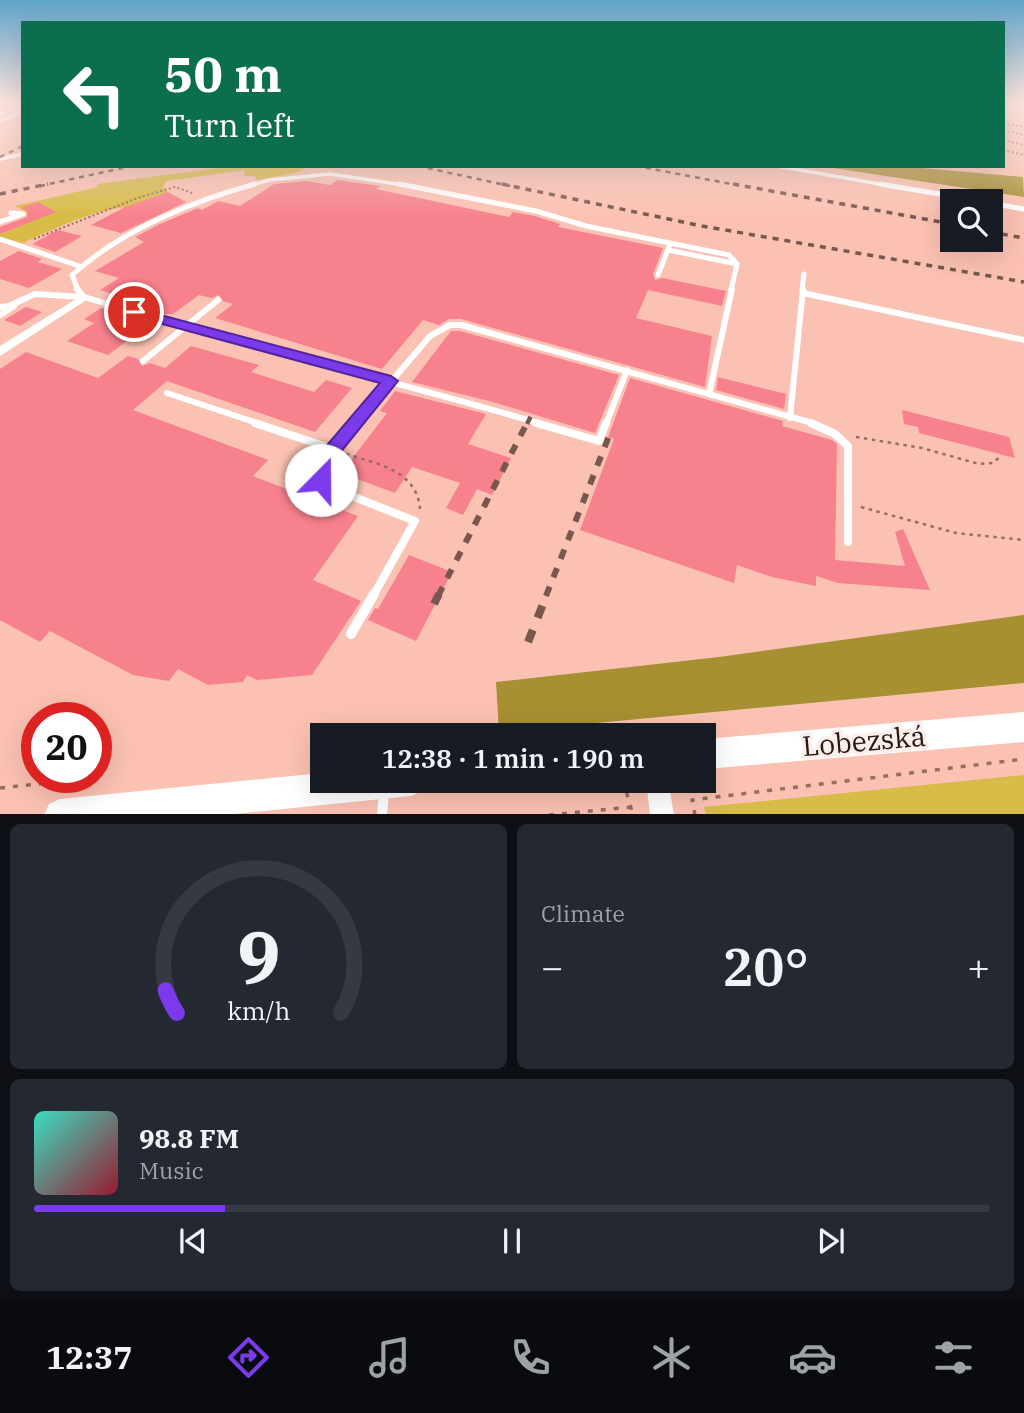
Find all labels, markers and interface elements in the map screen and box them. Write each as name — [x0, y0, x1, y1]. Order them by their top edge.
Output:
text: 50 m — [164, 42, 282, 105]
icon: left — [49, 49, 140, 140]
text: Turn left — [164, 104, 295, 146]
map controls — [940, 189, 1003, 252]
button: search — [940, 189, 1003, 252]
pin — [104, 282, 164, 342]
icon: arrive — [115, 293, 153, 331]
position arrow — [284, 443, 358, 517]
speed limit sign: 20 — [21, 702, 112, 793]
street label: Lobezská — [801, 717, 927, 764]
text: 12:38 · 1 min · 190 m — [382, 741, 644, 775]
text: Climate — [541, 898, 625, 928]
text: 9 — [237, 908, 280, 1003]
text: 20° — [722, 933, 809, 1000]
text: − — [541, 942, 564, 991]
text: + — [967, 942, 990, 991]
text: km/h — [227, 993, 290, 1026]
text: 98.8 FM — [139, 1121, 239, 1155]
text: Music — [139, 1155, 204, 1185]
icon: previous — [174, 1222, 212, 1260]
icon: pause — [493, 1222, 531, 1260]
icon: next — [812, 1222, 850, 1260]
icon: directions — [224, 1333, 273, 1382]
icon: music — [365, 1333, 414, 1382]
icon: phone — [506, 1333, 555, 1382]
icon: climate — [647, 1333, 696, 1382]
icon: car — [788, 1333, 837, 1382]
icon: filters — [929, 1333, 978, 1382]
text: 12:37 — [46, 1336, 132, 1378]

